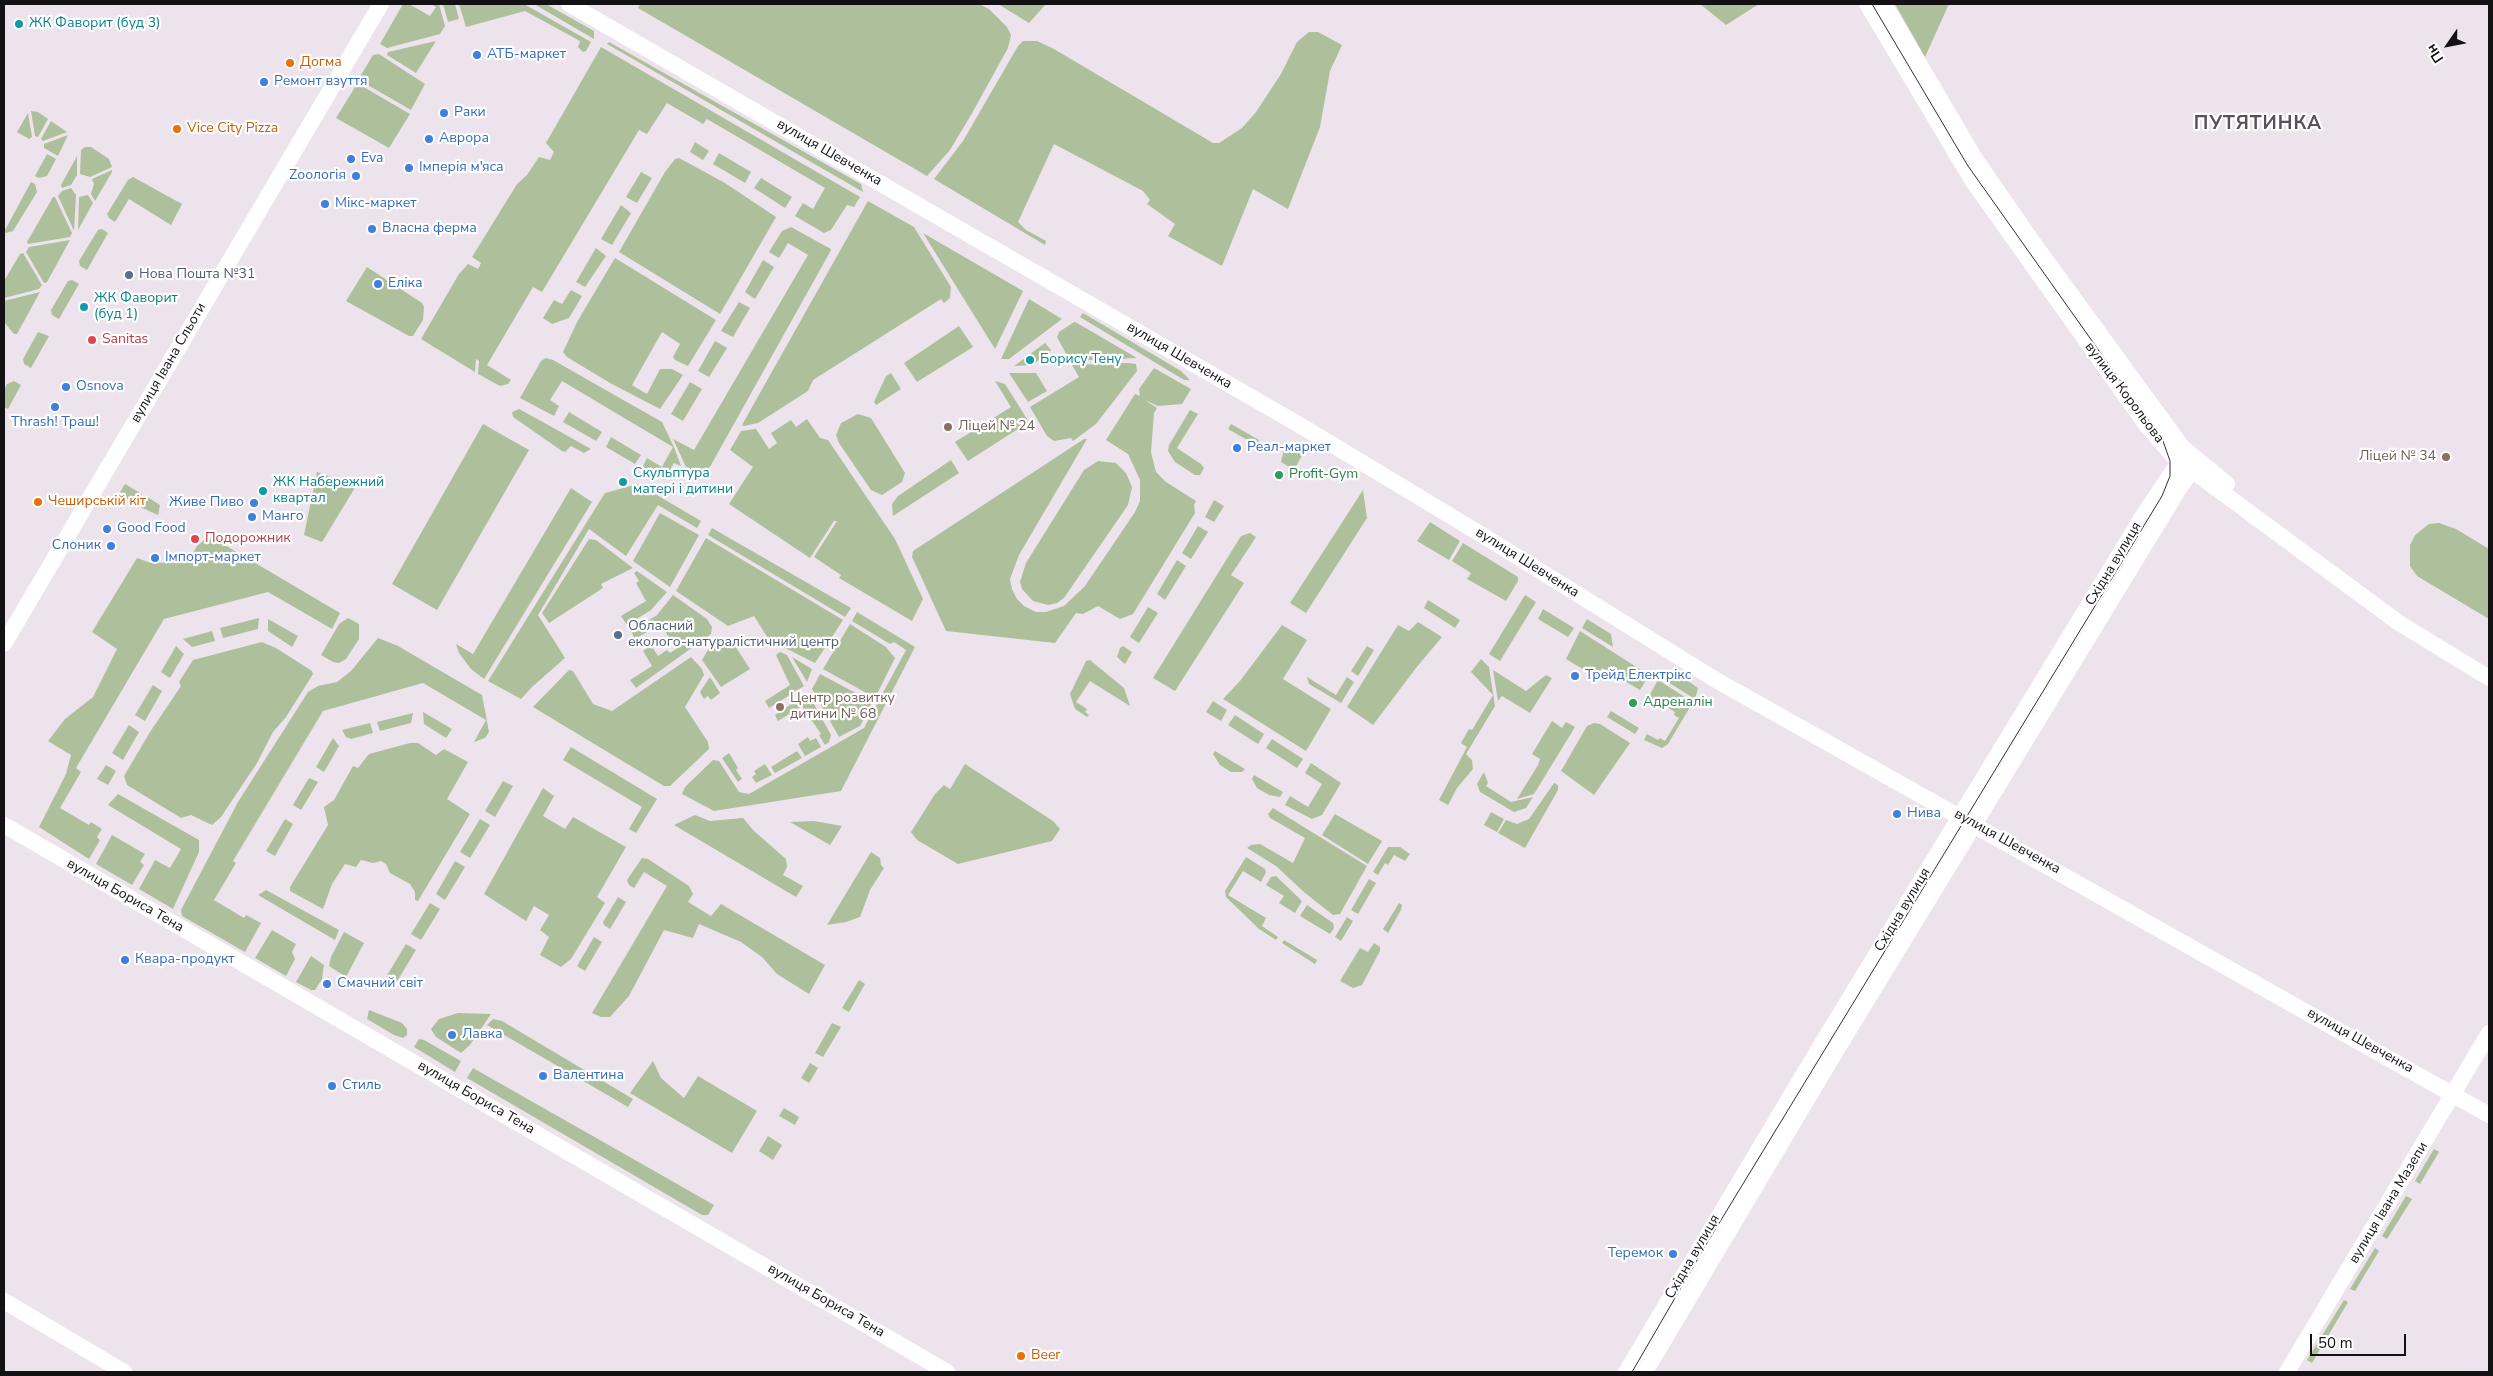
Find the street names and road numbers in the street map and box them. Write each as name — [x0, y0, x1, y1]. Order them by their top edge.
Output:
street label: вулиця Шевченка — [773, 116, 885, 190]
street label: вулиця Івана Сльоти — [128, 300, 210, 426]
street label: вулиця Шевченка — [1123, 319, 1235, 393]
street label: вулиця Корольова — [2081, 339, 2167, 447]
street label: Східна вулиця — [2082, 519, 2146, 609]
street label: вулиця Шевченка — [1472, 524, 1582, 602]
street label: вулиця Шевченка — [1951, 806, 2063, 878]
street label: вулиця Бориса Тена — [63, 856, 187, 936]
street label: Східна вулиця — [1871, 865, 1935, 955]
street label: вулиця Шевченка — [2304, 1005, 2416, 1077]
street label: вулиця Бориса Тена — [414, 1058, 538, 1138]
street label: вулиця Івана Мазепи — [2346, 1139, 2432, 1267]
street label: Східна вулиця — [1662, 1212, 1724, 1302]
street label: вулиця Бориса Тена — [764, 1261, 888, 1341]

